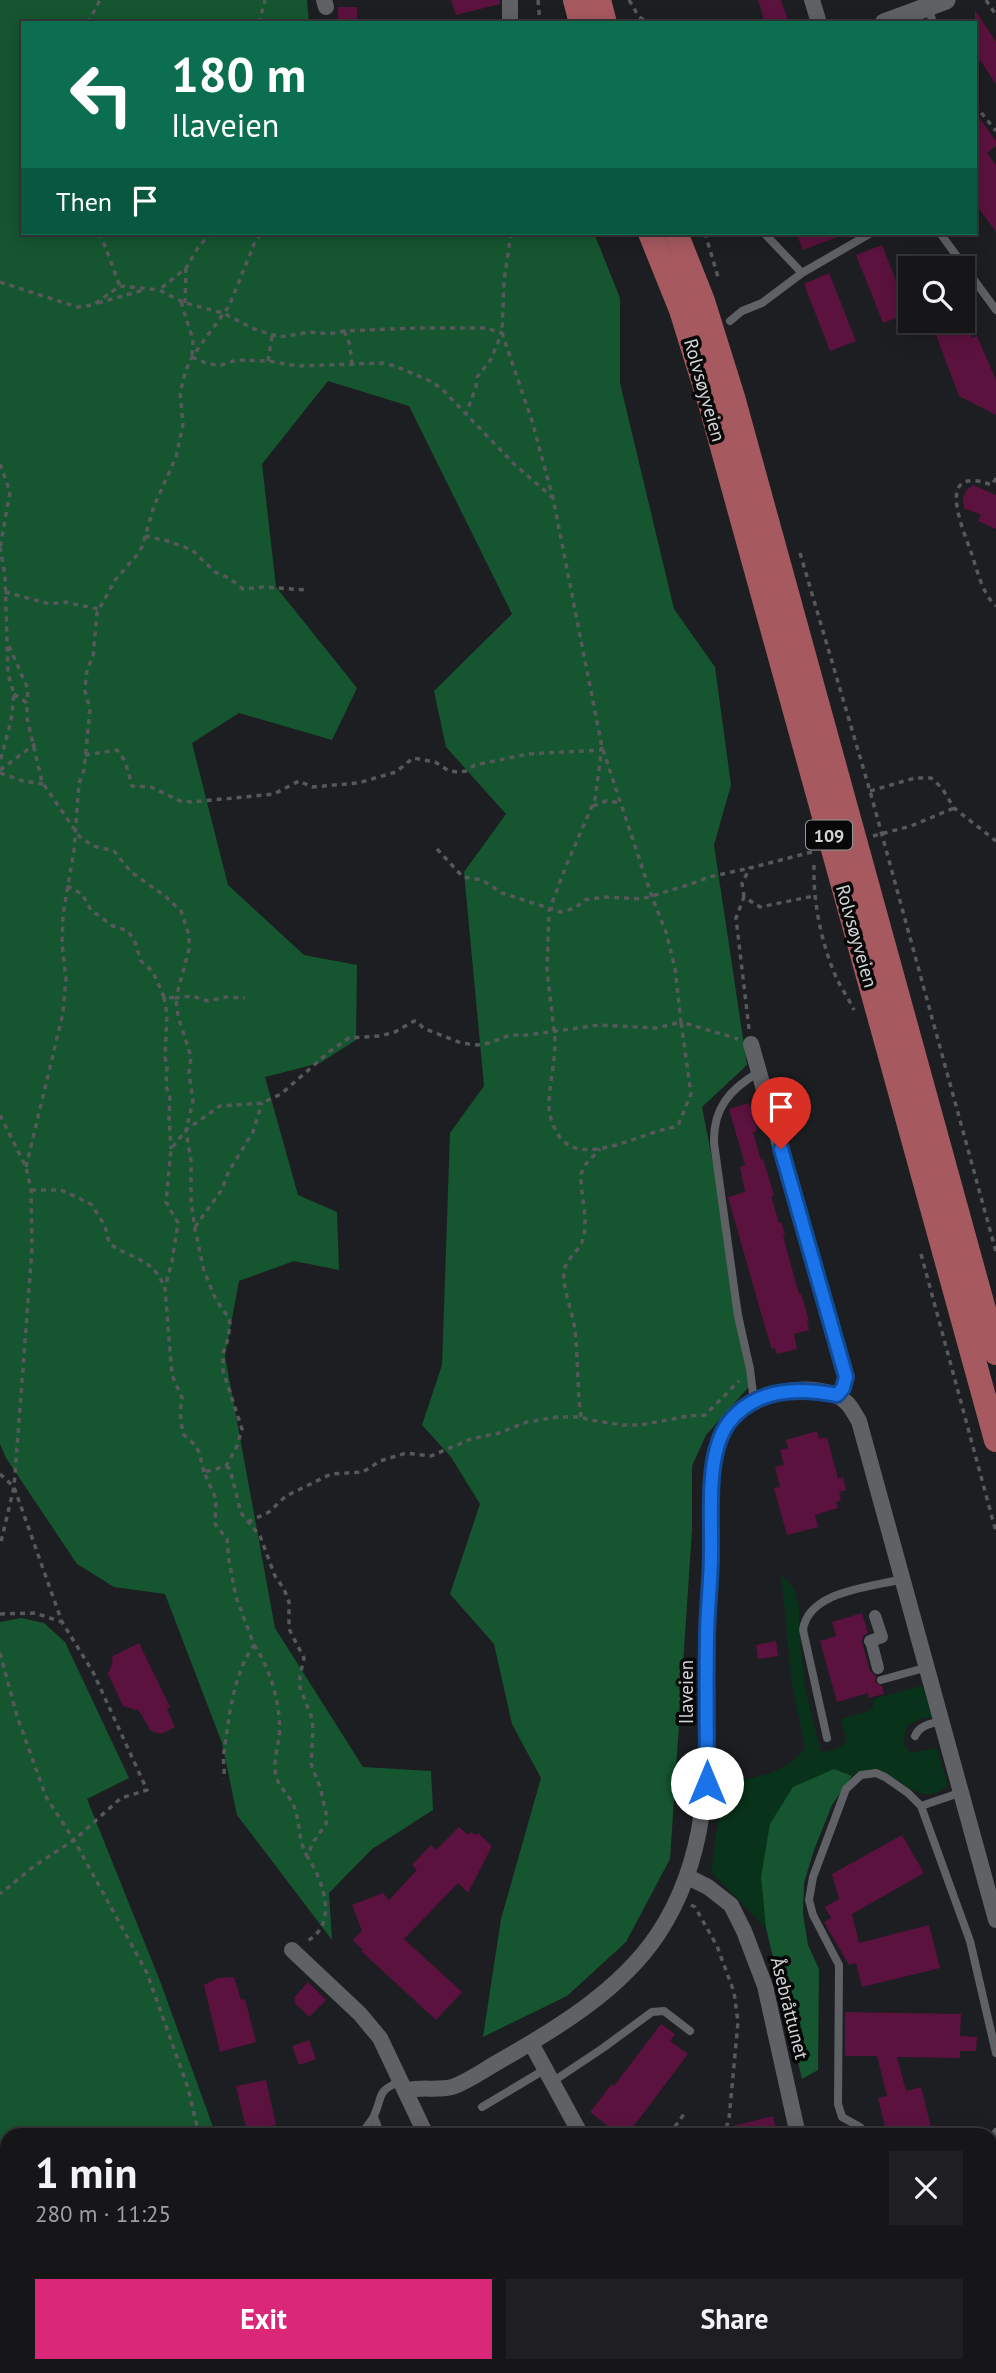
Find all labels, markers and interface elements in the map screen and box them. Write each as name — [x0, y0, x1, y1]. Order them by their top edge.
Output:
text: 180 m — [171, 42, 306, 106]
icon: left — [56, 49, 147, 140]
text: Ilaveien — [171, 104, 279, 146]
icon: arrive — [126, 182, 164, 220]
text: Then — [56, 185, 112, 218]
map controls — [898, 256, 975, 333]
button: search — [898, 256, 975, 333]
street label: Rolvsøyveien — [679, 336, 731, 444]
road number: 109 — [806, 820, 852, 850]
street label: Rolvsøyveien — [831, 882, 883, 990]
pin — [751, 1077, 811, 1149]
icon: arrive — [762, 1088, 800, 1126]
street label: Ilaveien — [674, 1660, 698, 1724]
position arrow — [670, 1746, 744, 1820]
street label: Åsebråttunet — [766, 1954, 814, 2062]
text: 1 min — [35, 2145, 137, 2200]
button: close — [889, 2151, 963, 2225]
text: 280 m · 11:25 — [35, 2199, 171, 2228]
button: Exit — [35, 2279, 492, 2359]
button: Share — [506, 2279, 963, 2359]

